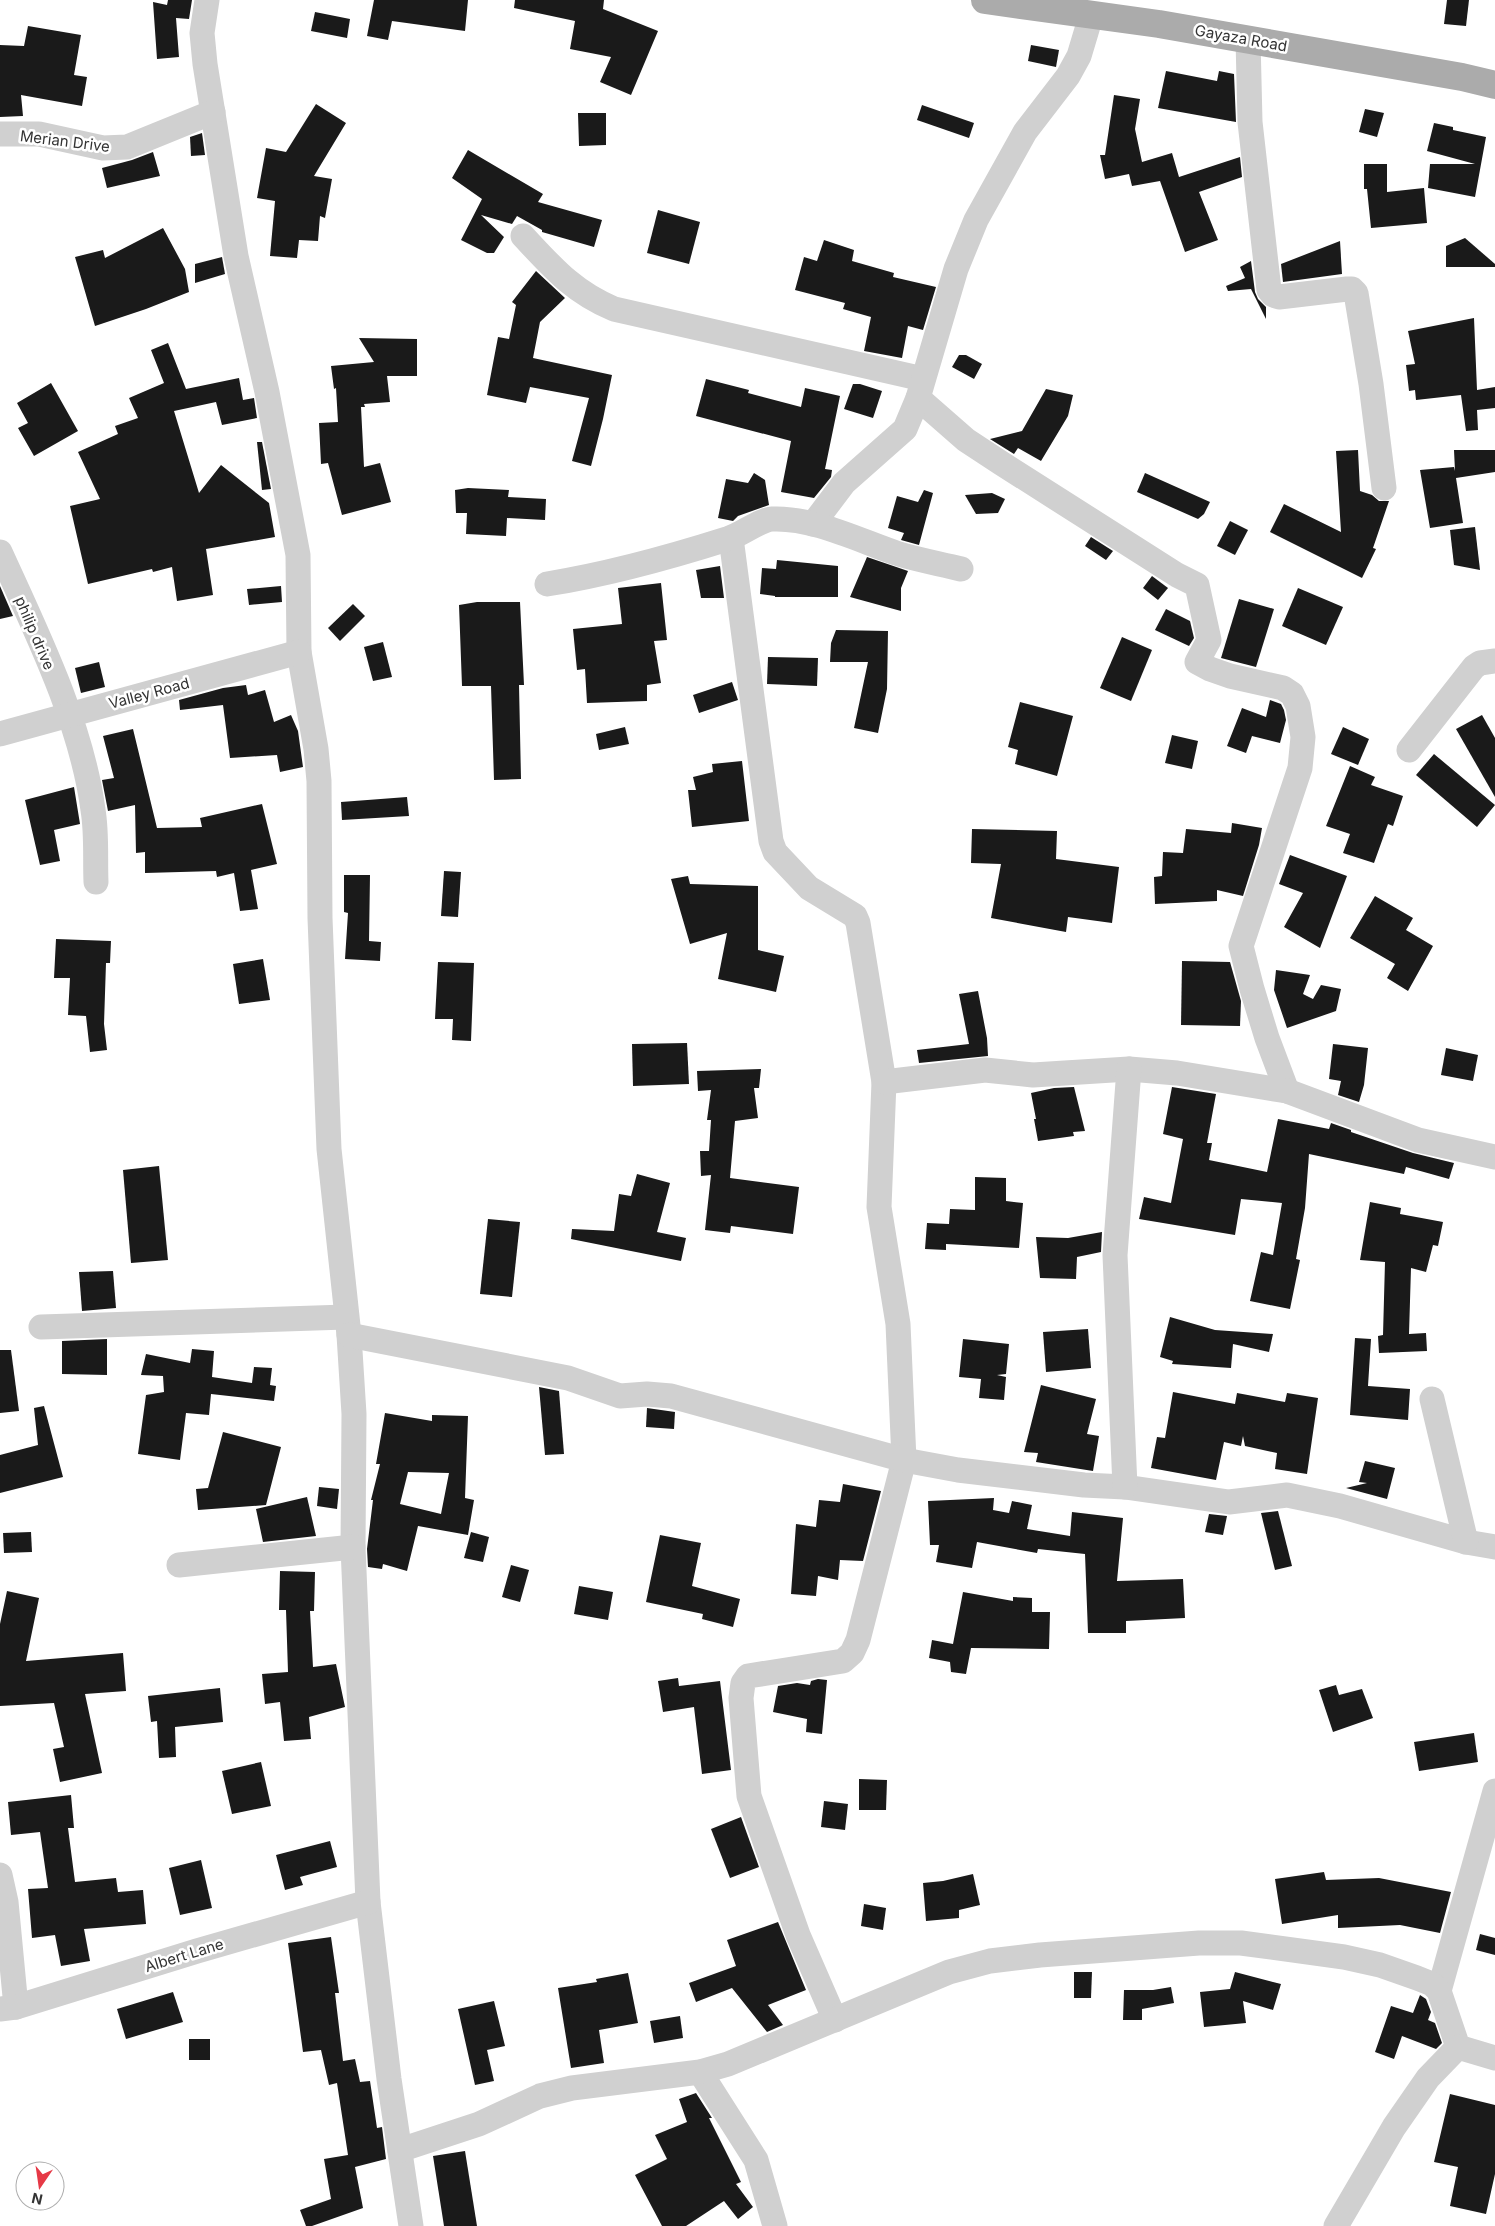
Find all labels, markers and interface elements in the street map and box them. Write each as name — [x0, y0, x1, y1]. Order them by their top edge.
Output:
street label: Gayaza Road — [1193, 21, 1289, 55]
street label: Merian Drive — [19, 126, 111, 156]
street label: philip drive — [11, 593, 59, 673]
street label: Valley Road — [107, 673, 191, 713]
street label: Albert Lane — [142, 1934, 226, 1976]
north arrow — [15, 2161, 65, 2211]
text: N — [30, 2190, 44, 2209]

